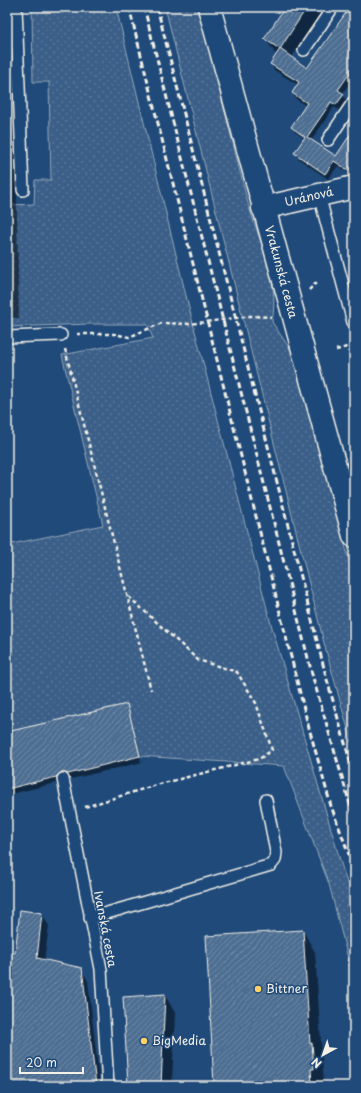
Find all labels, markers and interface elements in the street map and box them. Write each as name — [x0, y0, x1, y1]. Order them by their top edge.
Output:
street label: Uránová — [283, 182, 335, 210]
street label: Vrakunská cesta — [261, 223, 303, 321]
street label: Ivanská cesta — [90, 889, 122, 969]
place label: Bittner — [266, 979, 308, 997]
marker: Bittner — [253, 984, 263, 994]
place label: BigMedia — [152, 1031, 206, 1049]
north arrow — [303, 1035, 343, 1075]
marker: BigMedia — [139, 1036, 149, 1046]
scale bar — [20, 1049, 83, 1075]
text: 20 m — [26, 1053, 57, 1071]
text: N — [307, 1054, 325, 1072]

